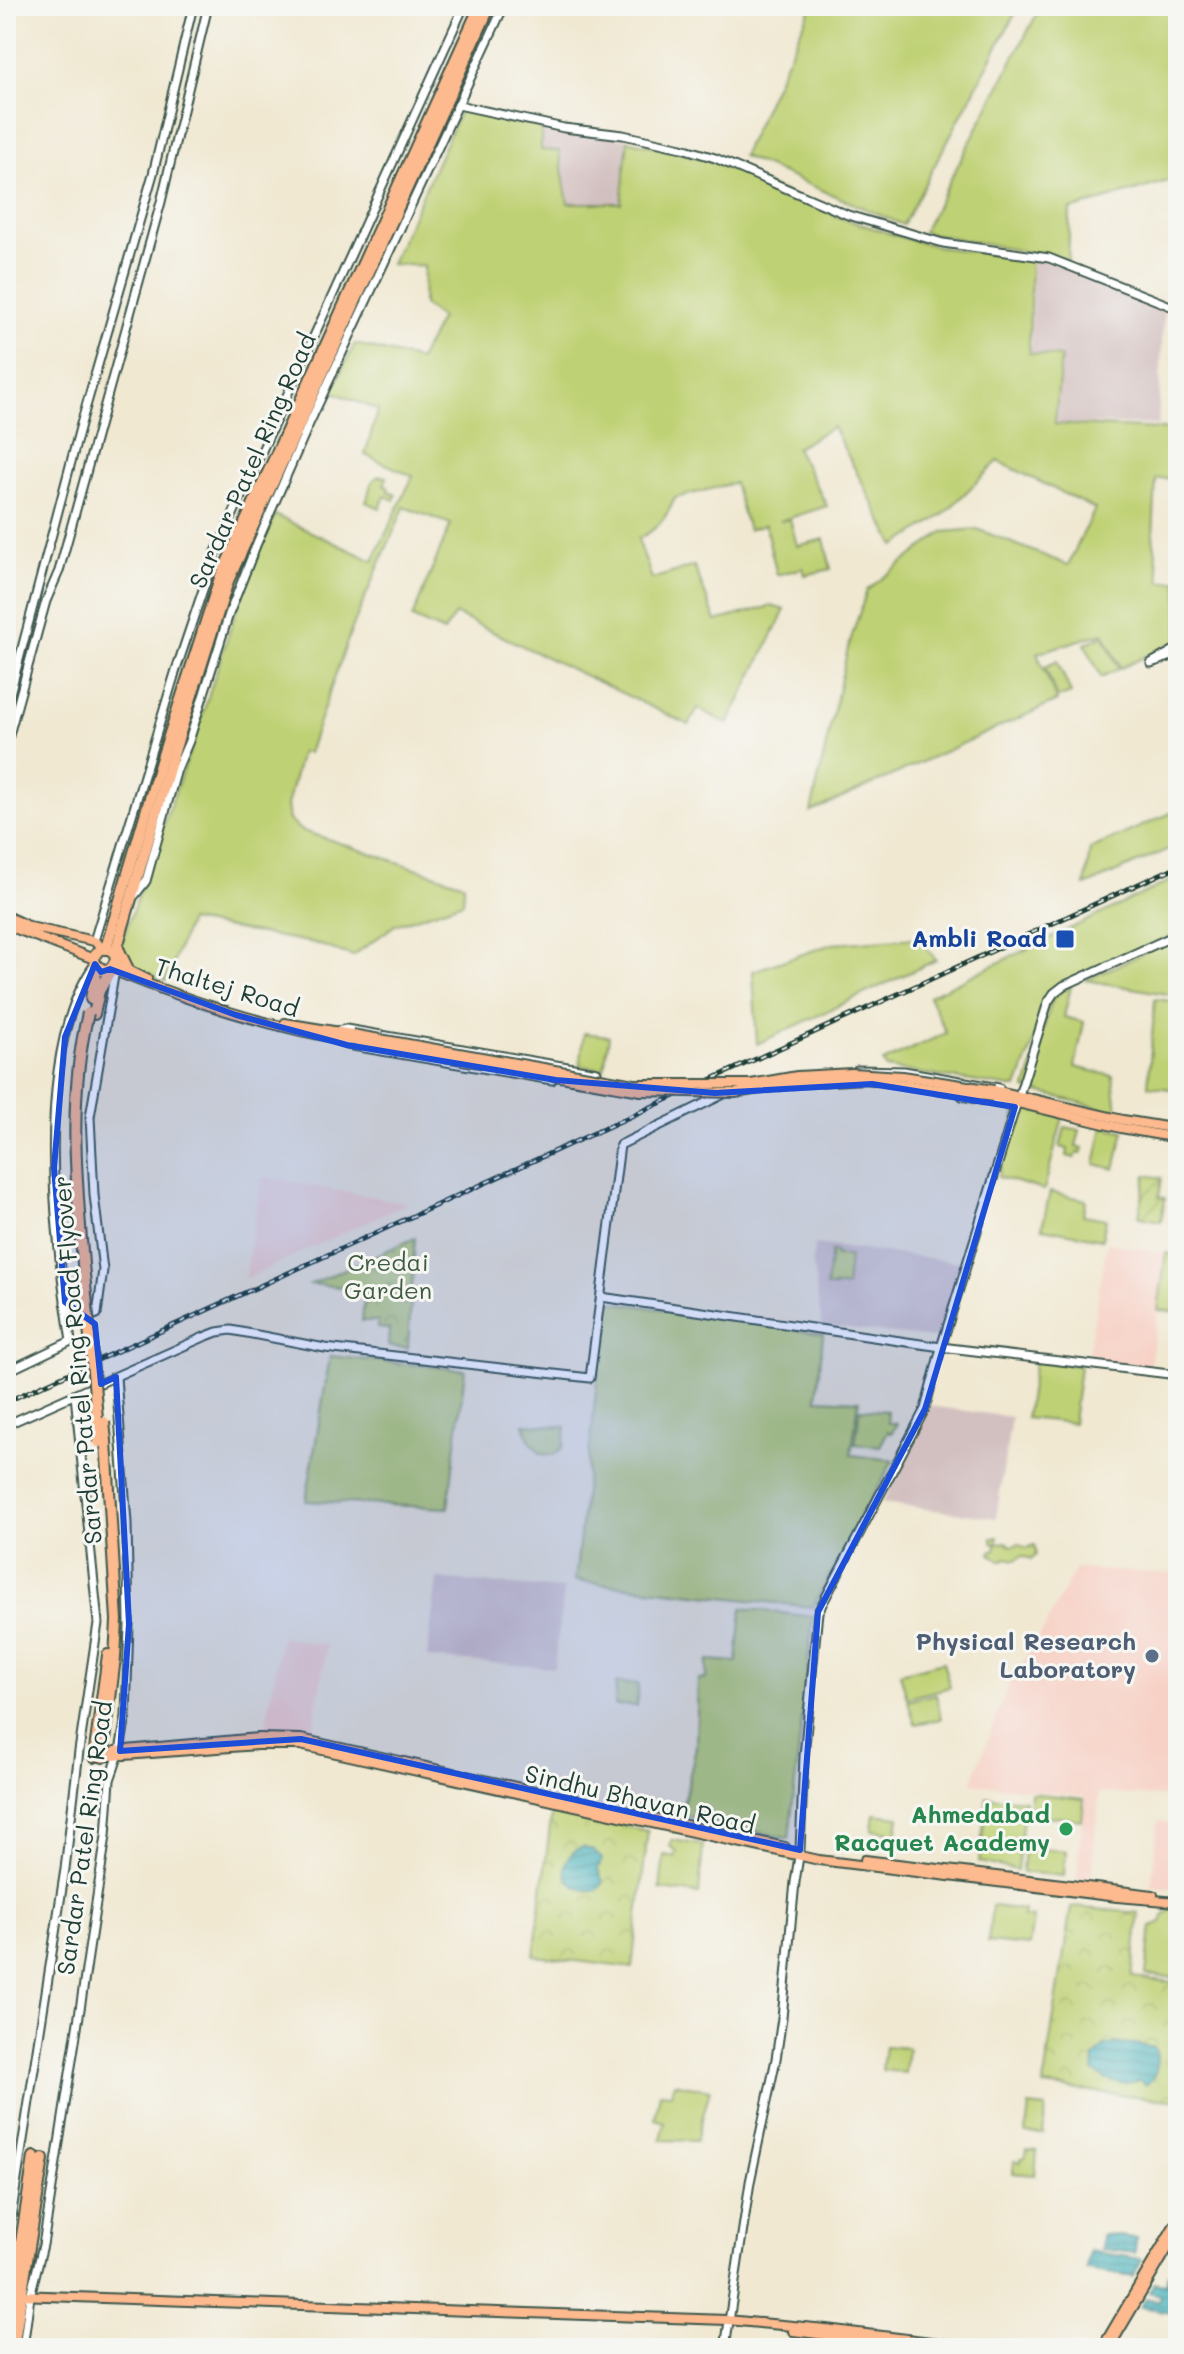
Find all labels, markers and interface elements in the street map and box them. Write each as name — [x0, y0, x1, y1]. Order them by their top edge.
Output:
street label: Sardar Patel Ring Road — [181, 328, 322, 593]
place label: Ambli Road — [912, 922, 1047, 953]
marker: Ambli Road — [1054, 928, 1076, 950]
street label: Thaltej Road — [152, 950, 303, 1023]
street label: Sardar Patel Ring Road Flyover — [45, 1174, 108, 1546]
park label: Credai Garden — [344, 1246, 432, 1305]
place label: Physical Research Laboratory — [915, 1625, 1136, 1684]
marker: Physical Research Laboratory — [1143, 1647, 1161, 1665]
street label: Sardar Patel Ring Road — [49, 1699, 118, 1977]
street label: Sindhu Bhavan Road — [522, 1757, 759, 1840]
place label: Ahmedabad Racquet Academy — [834, 1798, 1050, 1857]
marker: Ahmedabad Racquet Academy — [1057, 1820, 1075, 1838]

